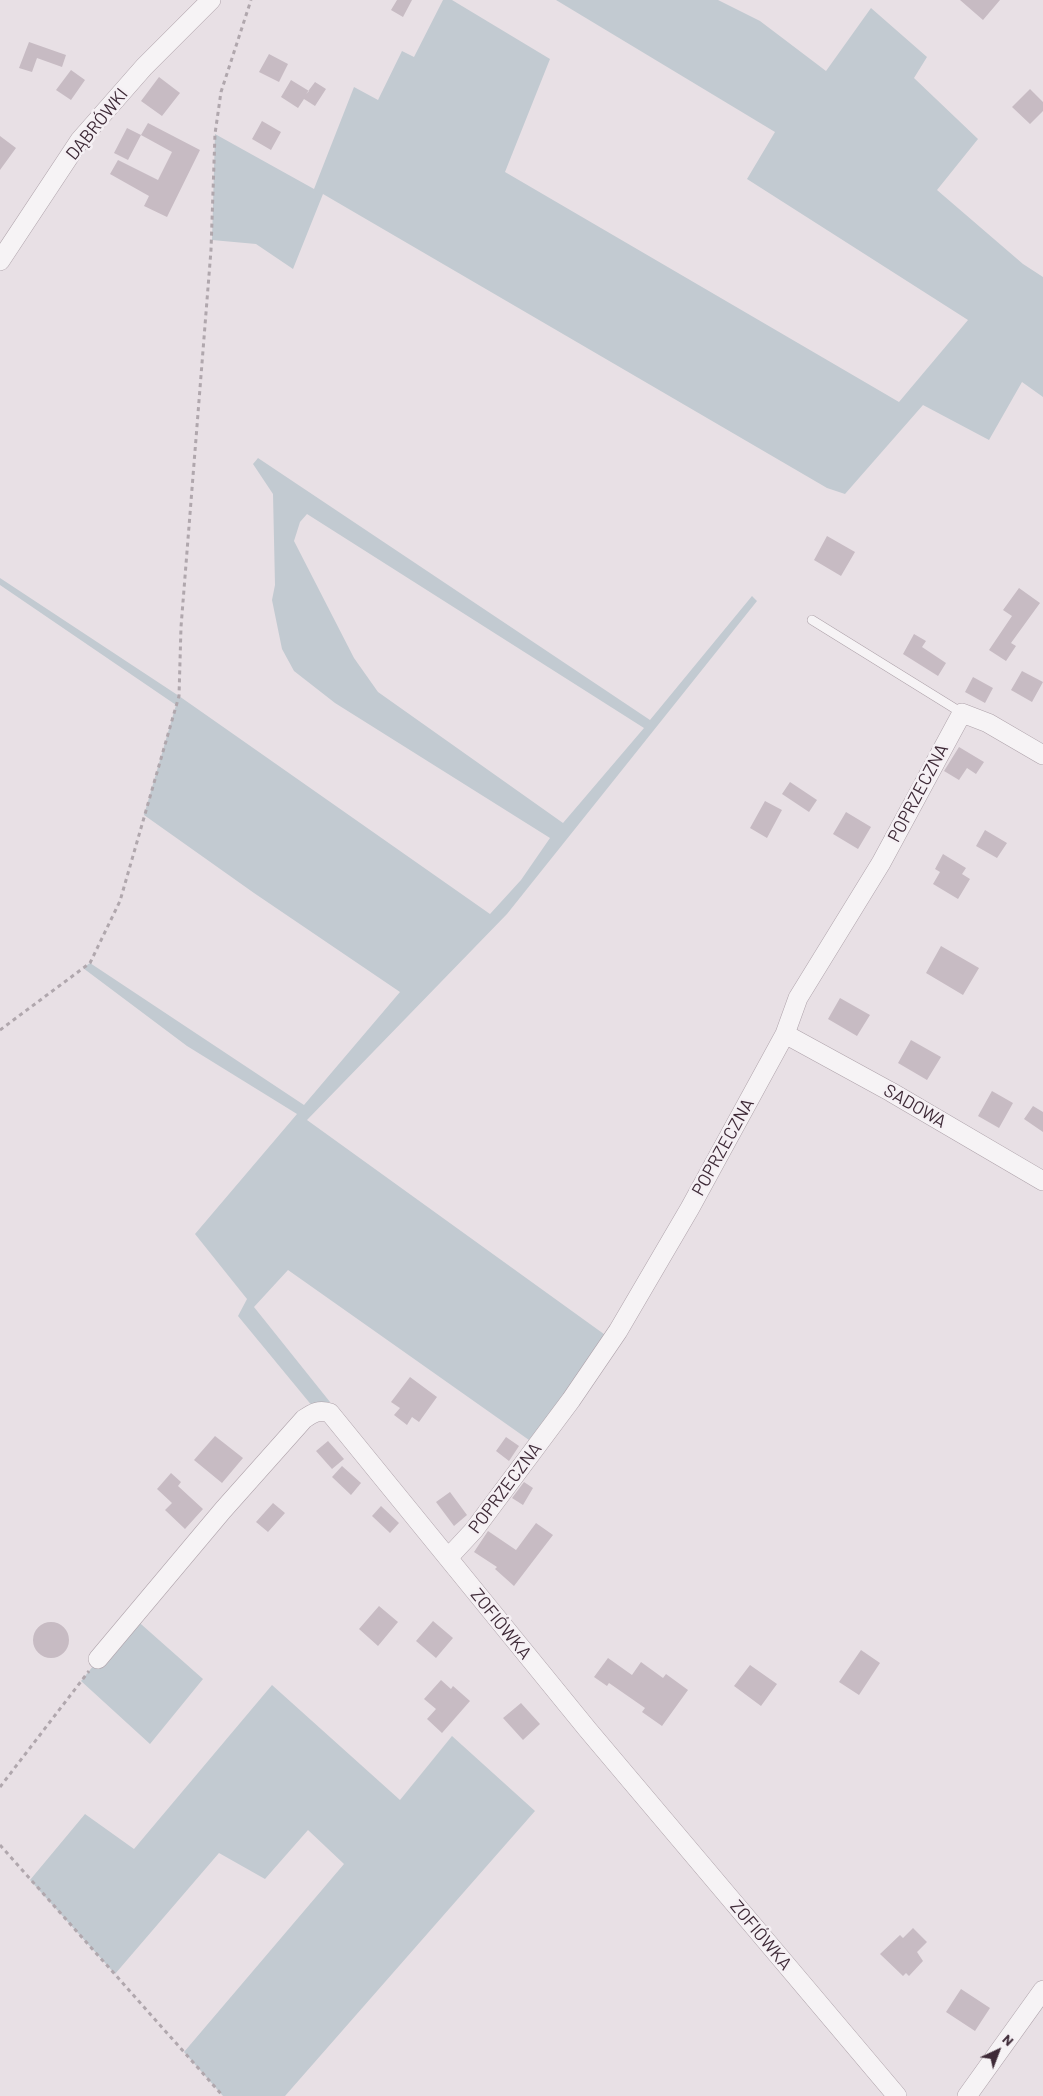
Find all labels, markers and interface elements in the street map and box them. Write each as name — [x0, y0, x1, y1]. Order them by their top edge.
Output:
street label: DĄBRÓWKI — [62, 84, 132, 164]
street label: POPRZECZNA — [883, 740, 953, 846]
street label: SADOWA — [880, 1079, 950, 1133]
street label: POPRZECZNA — [687, 1094, 759, 1200]
street label: POPRZECZNA — [464, 1438, 546, 1538]
street label: ZOFIÓWKA — [466, 1584, 536, 1664]
street label: ZOFIÓWKA — [725, 1896, 797, 1974]
north arrow — [973, 2026, 1023, 2076]
text: N — [999, 2030, 1018, 2049]

